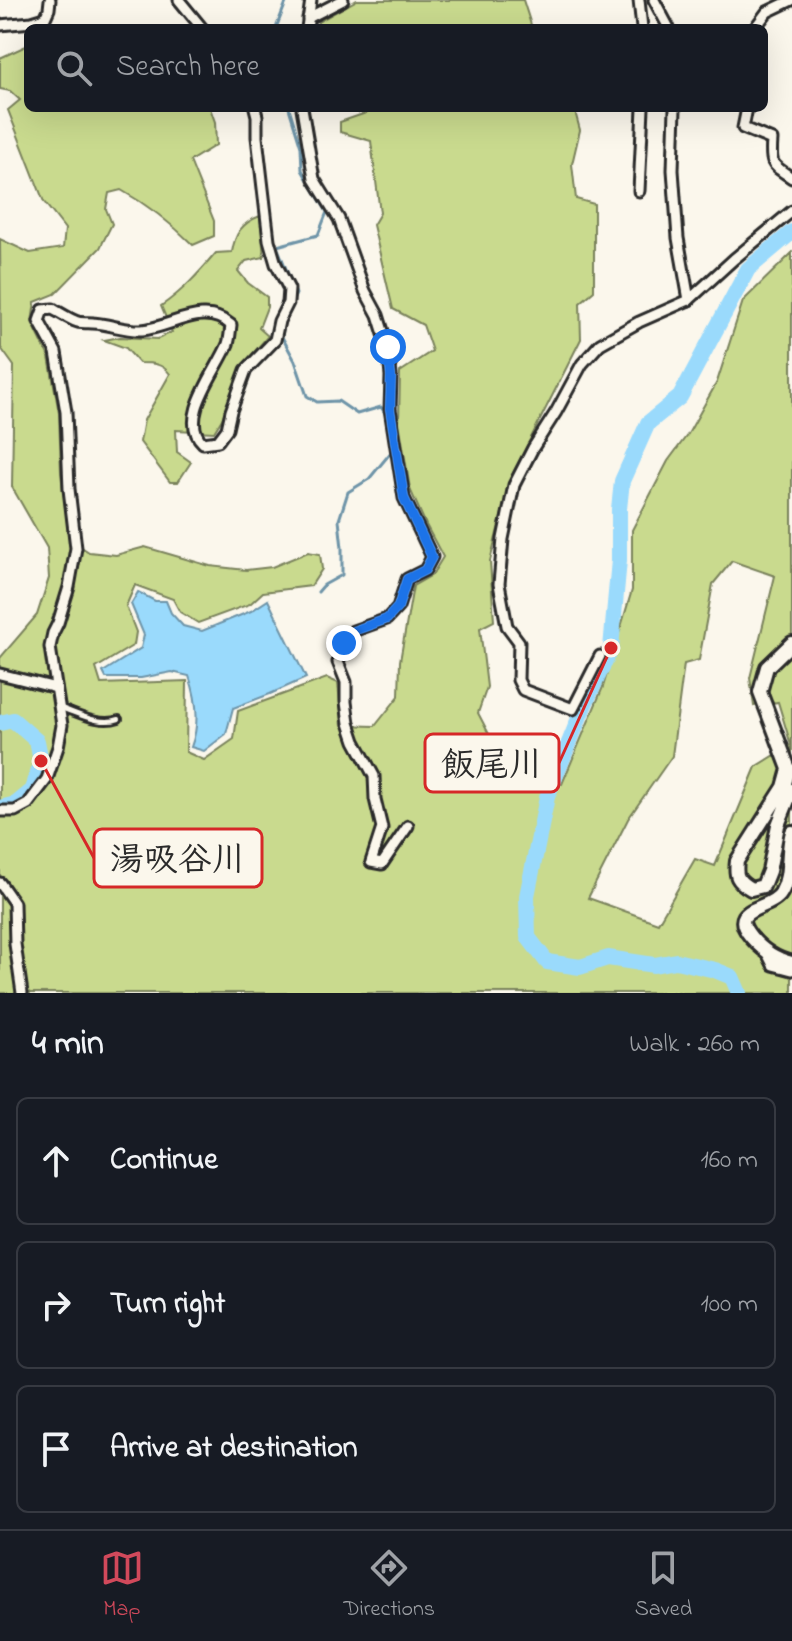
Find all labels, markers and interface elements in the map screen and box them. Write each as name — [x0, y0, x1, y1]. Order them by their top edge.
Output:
search box — [24, 24, 768, 112]
icon: search — [52, 46, 96, 90]
text: Search here — [116, 46, 260, 90]
route start — [370, 329, 406, 365]
route end — [326, 625, 362, 661]
callout: 飯尾川 — [425, 734, 559, 792]
text: 飯尾川 — [441, 742, 543, 792]
callout: 湯吸谷川 — [94, 829, 262, 887]
text: 湯吸谷川 — [110, 837, 246, 887]
text: 4 min — [32, 1020, 104, 1070]
text: Walk · 260 m — [629, 1026, 760, 1064]
icon: ahead — [34, 1139, 78, 1183]
text: Continue — [110, 1139, 218, 1183]
text: 160 m — [700, 1142, 758, 1180]
icon: right — [34, 1283, 78, 1327]
text: Turn right — [110, 1283, 225, 1327]
text: 100 m — [701, 1286, 758, 1324]
icon: arrive — [34, 1427, 78, 1471]
text: Arrive at destination — [110, 1427, 358, 1471]
tab: Map — [100, 1546, 144, 1626]
tab: Directions — [344, 1546, 435, 1626]
tab: Saved — [635, 1546, 692, 1626]

